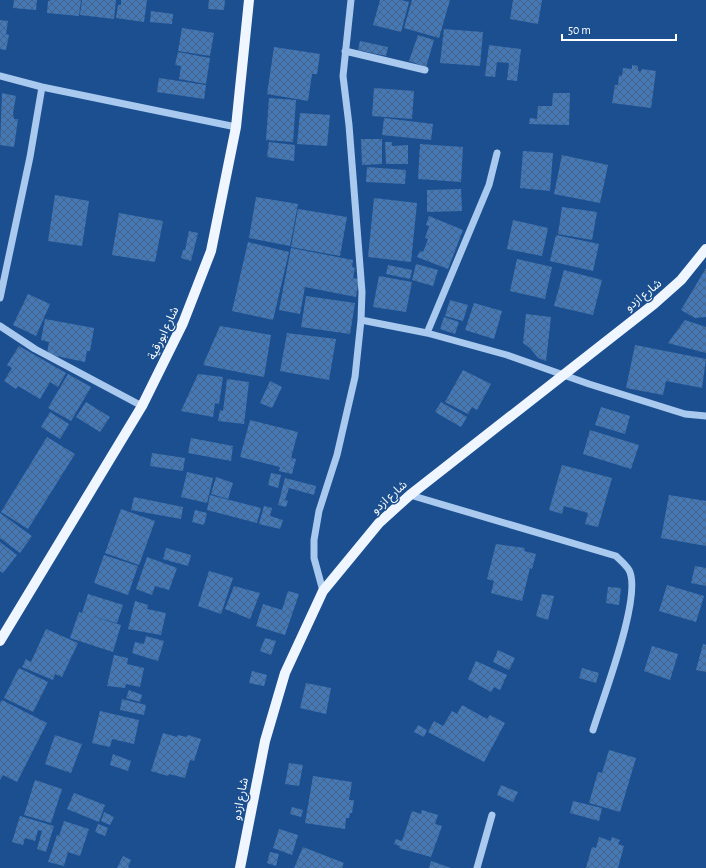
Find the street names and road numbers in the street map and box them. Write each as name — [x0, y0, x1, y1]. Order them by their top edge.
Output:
street label: شارع ازدو — [622, 277, 666, 316]
street label: شارع ابورقية — [146, 305, 183, 363]
street label: شارع ازدو — [369, 478, 411, 518]
street label: شارع ازدو — [230, 777, 253, 822]

